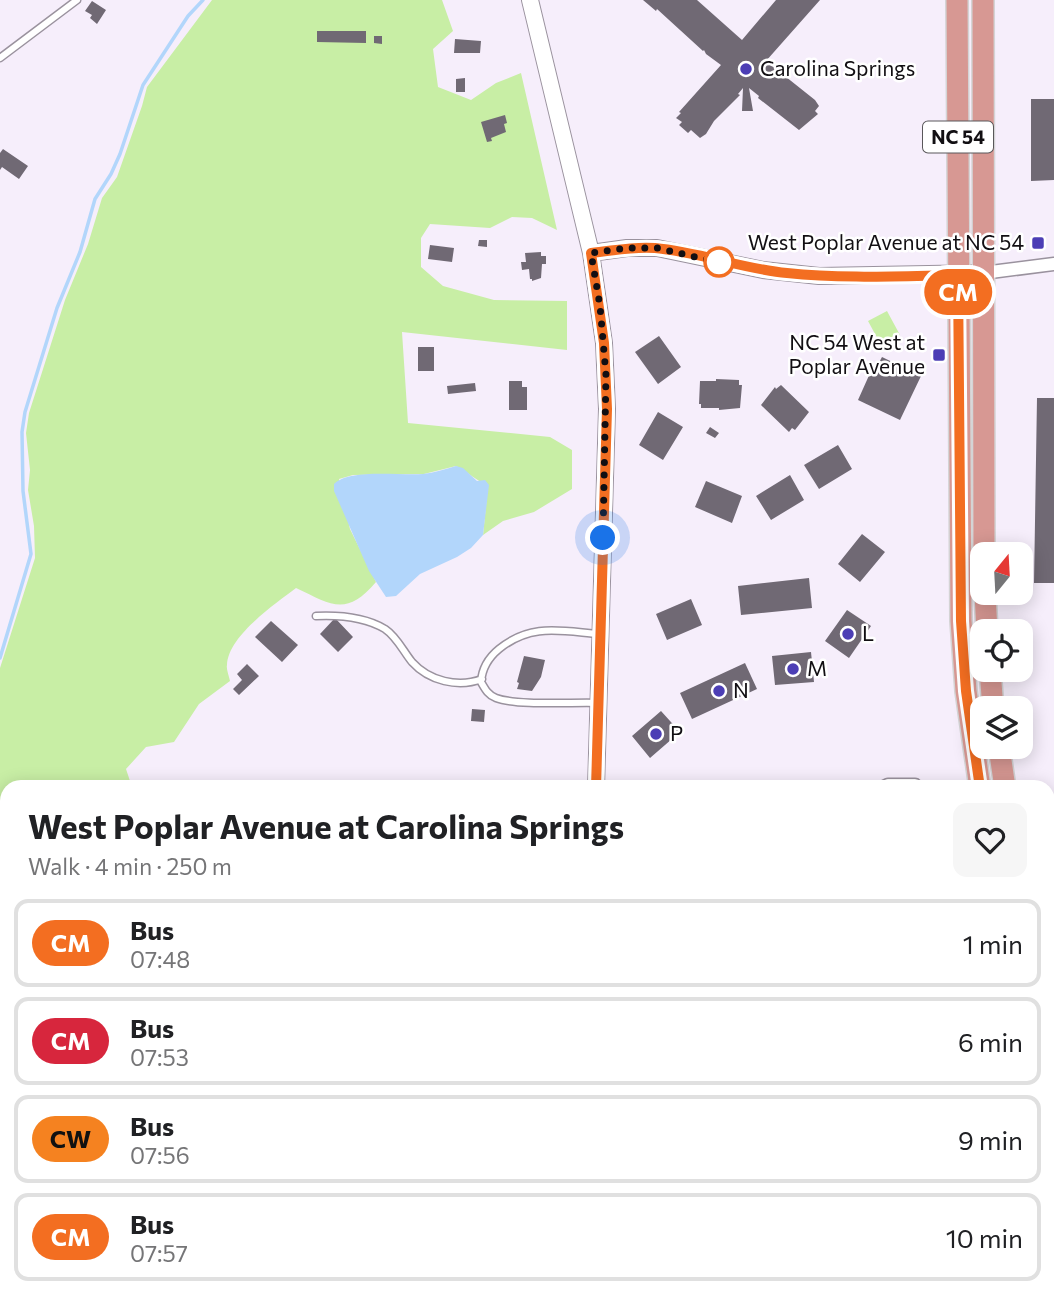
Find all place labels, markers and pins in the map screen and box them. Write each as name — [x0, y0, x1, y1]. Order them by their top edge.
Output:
place label: Carolina Springs — [760, 55, 915, 80]
marker: Carolina Springs — [738, 61, 754, 77]
place label: West Poplar Avenue at NC 54 — [748, 229, 1024, 254]
marker: West Poplar Avenue at NC 54 — [1030, 235, 1046, 251]
unlabelled marker — [704, 247, 734, 277]
place label: NC 54 West at Poplar Avenue — [788, 329, 925, 378]
marker: NC 54 West at Poplar Avenue — [931, 347, 947, 363]
place label: L — [862, 620, 874, 645]
marker: L — [840, 626, 856, 642]
place label: M — [807, 655, 827, 680]
marker: M — [785, 661, 801, 677]
place label: N — [733, 677, 749, 702]
marker: N — [711, 683, 727, 699]
place label: P — [670, 720, 683, 745]
marker: P — [648, 726, 664, 742]

